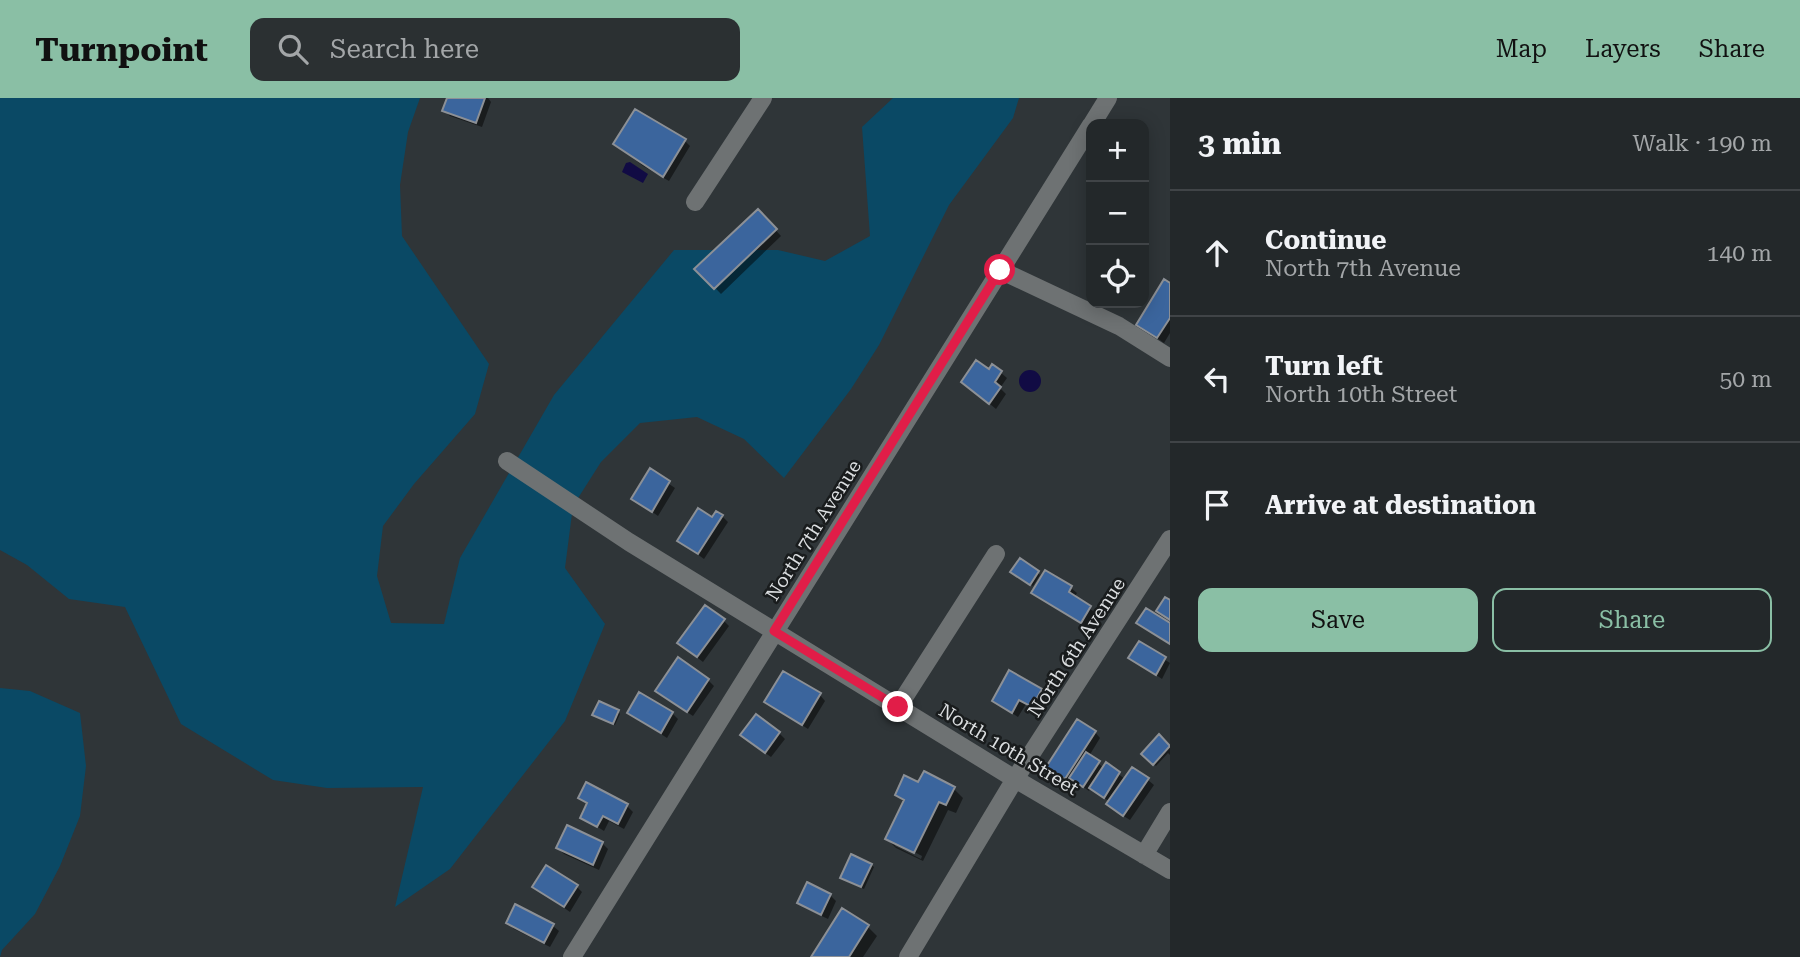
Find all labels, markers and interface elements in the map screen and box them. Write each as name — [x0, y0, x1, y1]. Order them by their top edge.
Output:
search box — [250, 18, 740, 81]
text: Turnpoint — [35, 30, 208, 69]
icon: search — [274, 30, 312, 68]
text: Search here — [330, 34, 479, 64]
text: Map — [1496, 35, 1547, 63]
text: Layers — [1585, 35, 1661, 63]
text: Share — [1699, 35, 1765, 63]
map controls — [1086, 119, 1149, 308]
button: + — [1086, 119, 1149, 182]
text: 3 min — [1198, 126, 1281, 161]
text: Walk · 190 m — [1633, 130, 1772, 157]
button: − — [1086, 182, 1149, 245]
text: Continue — [1265, 225, 1387, 255]
icon: ahead — [1198, 234, 1236, 272]
text: 140 m — [1707, 240, 1772, 267]
button: locate — [1086, 245, 1149, 308]
route start — [984, 254, 1015, 285]
text: North 7th Avenue — [1265, 255, 1461, 282]
text: Turn left — [1265, 351, 1383, 381]
icon: left — [1198, 360, 1236, 398]
text: 50 m — [1719, 366, 1772, 393]
text: North 10th Street — [1265, 381, 1457, 408]
street label: North 7th Avenue — [761, 456, 866, 605]
icon: arrive — [1198, 486, 1236, 524]
text: Arrive at destination — [1265, 490, 1536, 520]
street label: North 6th Avenue — [1023, 573, 1130, 721]
button: Save — [1198, 588, 1478, 652]
button: Share — [1492, 588, 1772, 652]
route end — [882, 691, 913, 722]
street label: North 10th Street — [935, 699, 1083, 800]

